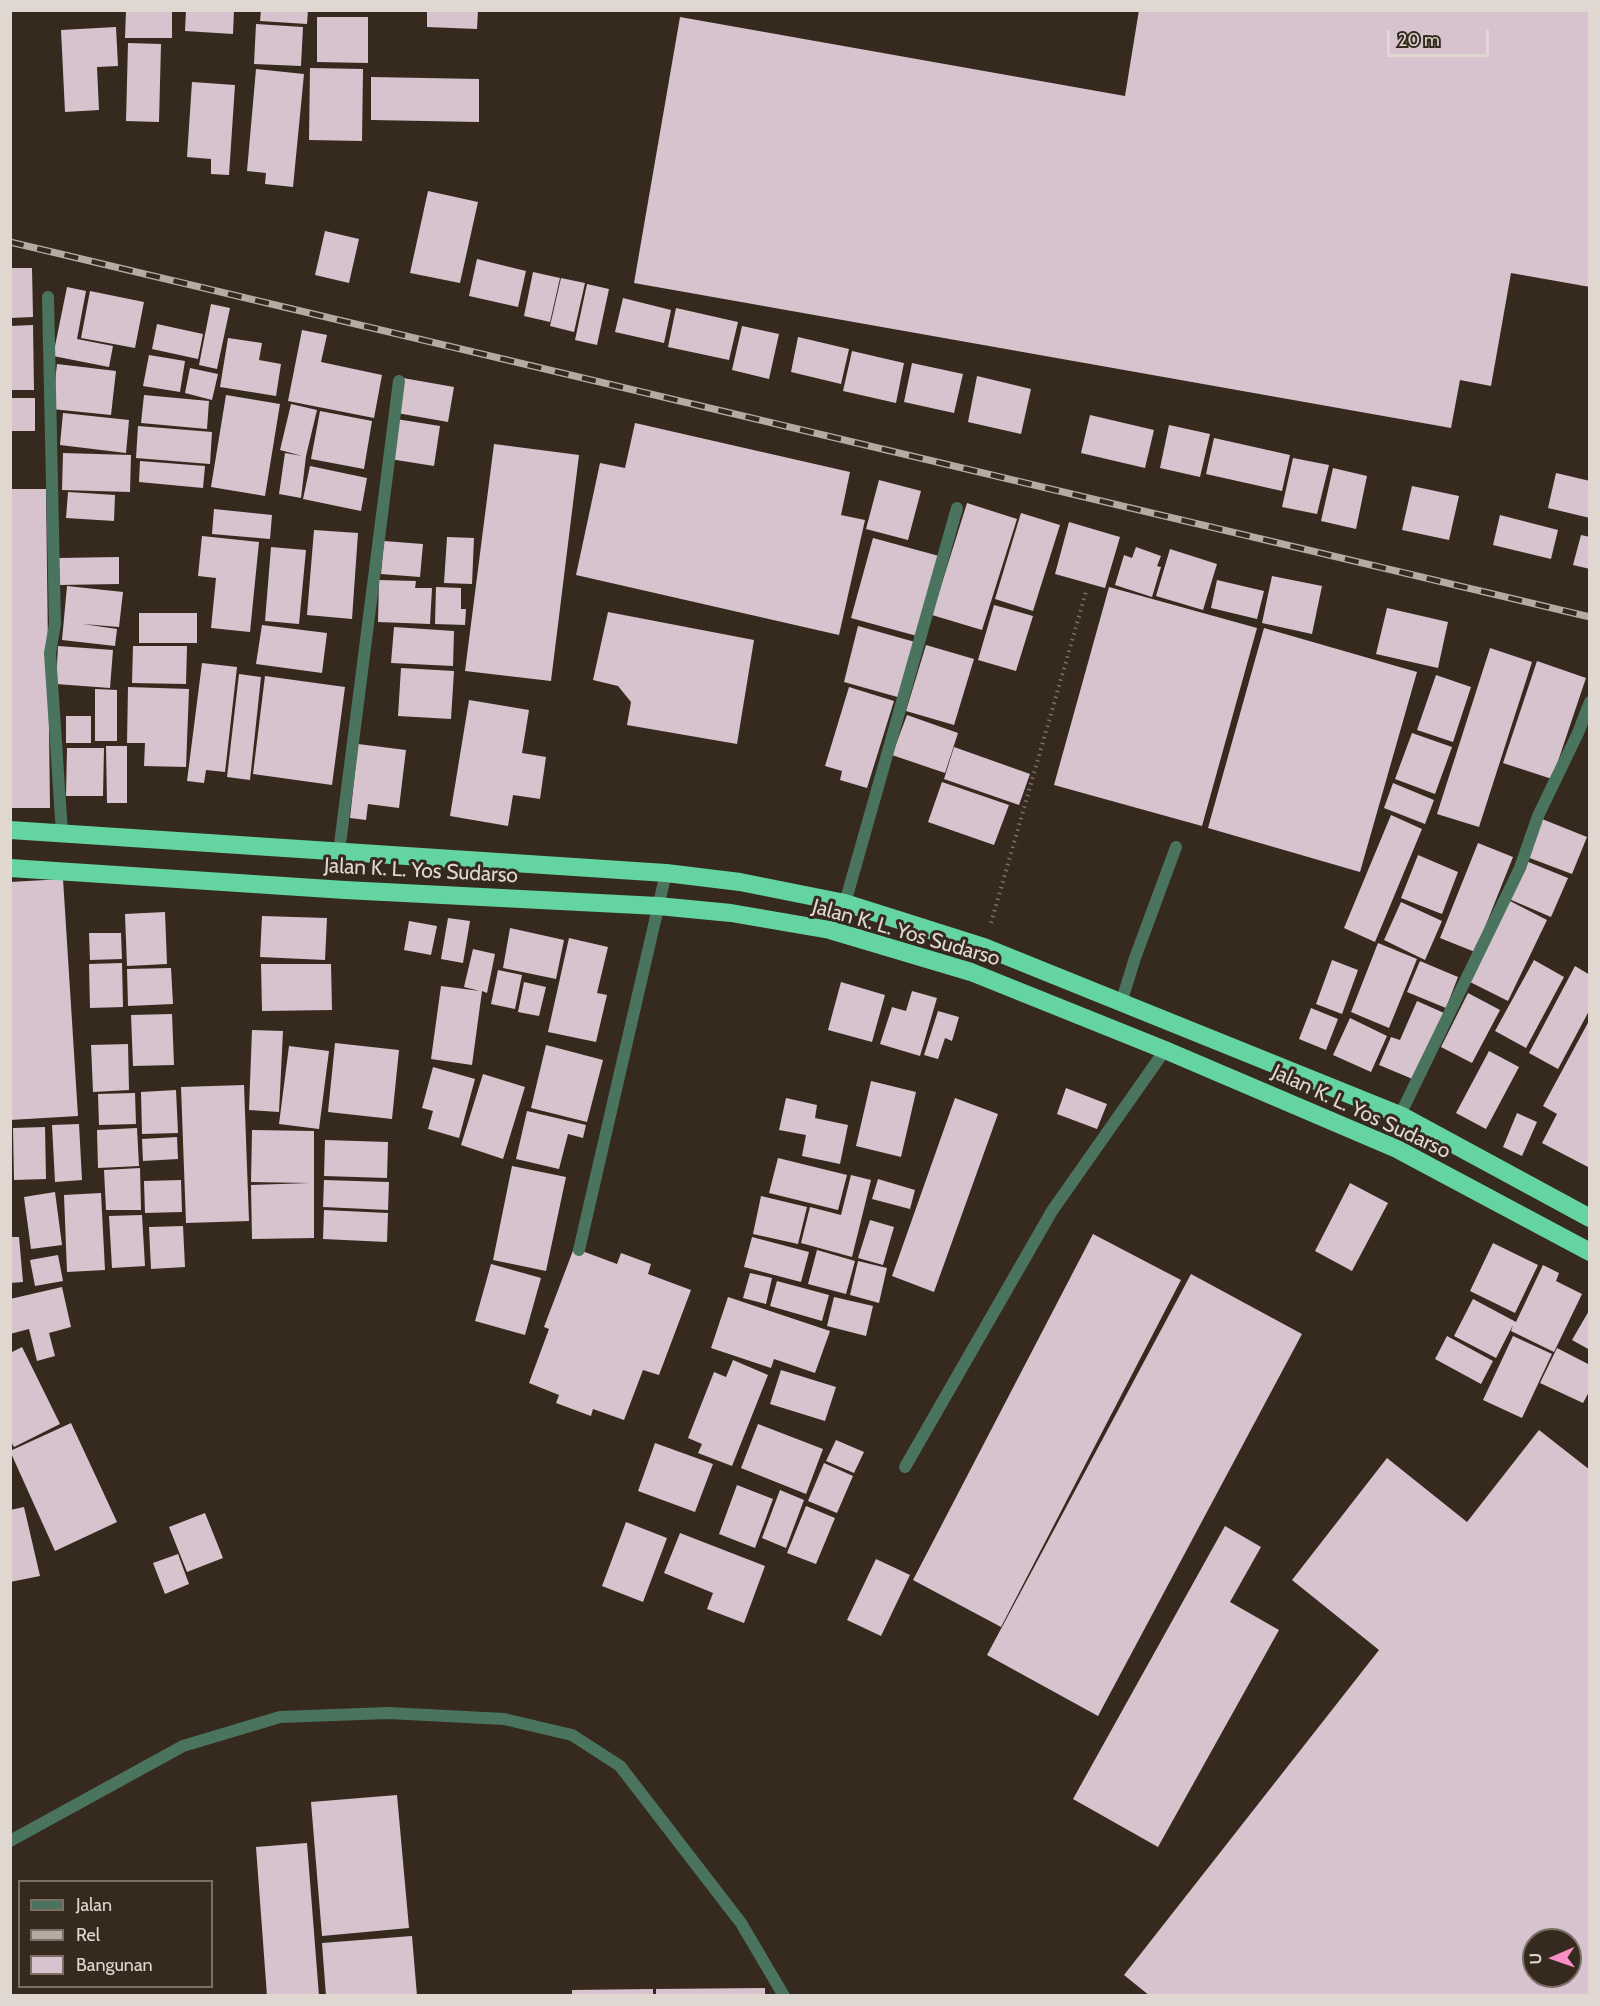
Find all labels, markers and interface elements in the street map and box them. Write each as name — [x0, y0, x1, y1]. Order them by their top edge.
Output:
scale bar — [1390, 18, 1492, 56]
text: 20 m — [1398, 29, 1440, 51]
street label: Jalan K. L. Yos Sudarso — [323, 853, 519, 889]
street label: Jalan K. L. Yos Sudarso — [809, 894, 1003, 972]
street label: Jalan K. L. Yos Sudarso — [1268, 1060, 1454, 1164]
legend — [18, 1880, 213, 1988]
text: Jalan — [76, 1894, 112, 1916]
text: Rel — [76, 1924, 100, 1946]
north arrow — [1522, 1928, 1582, 1988]
text: U — [1526, 1952, 1545, 1965]
text: Bangunan — [76, 1954, 153, 1976]

